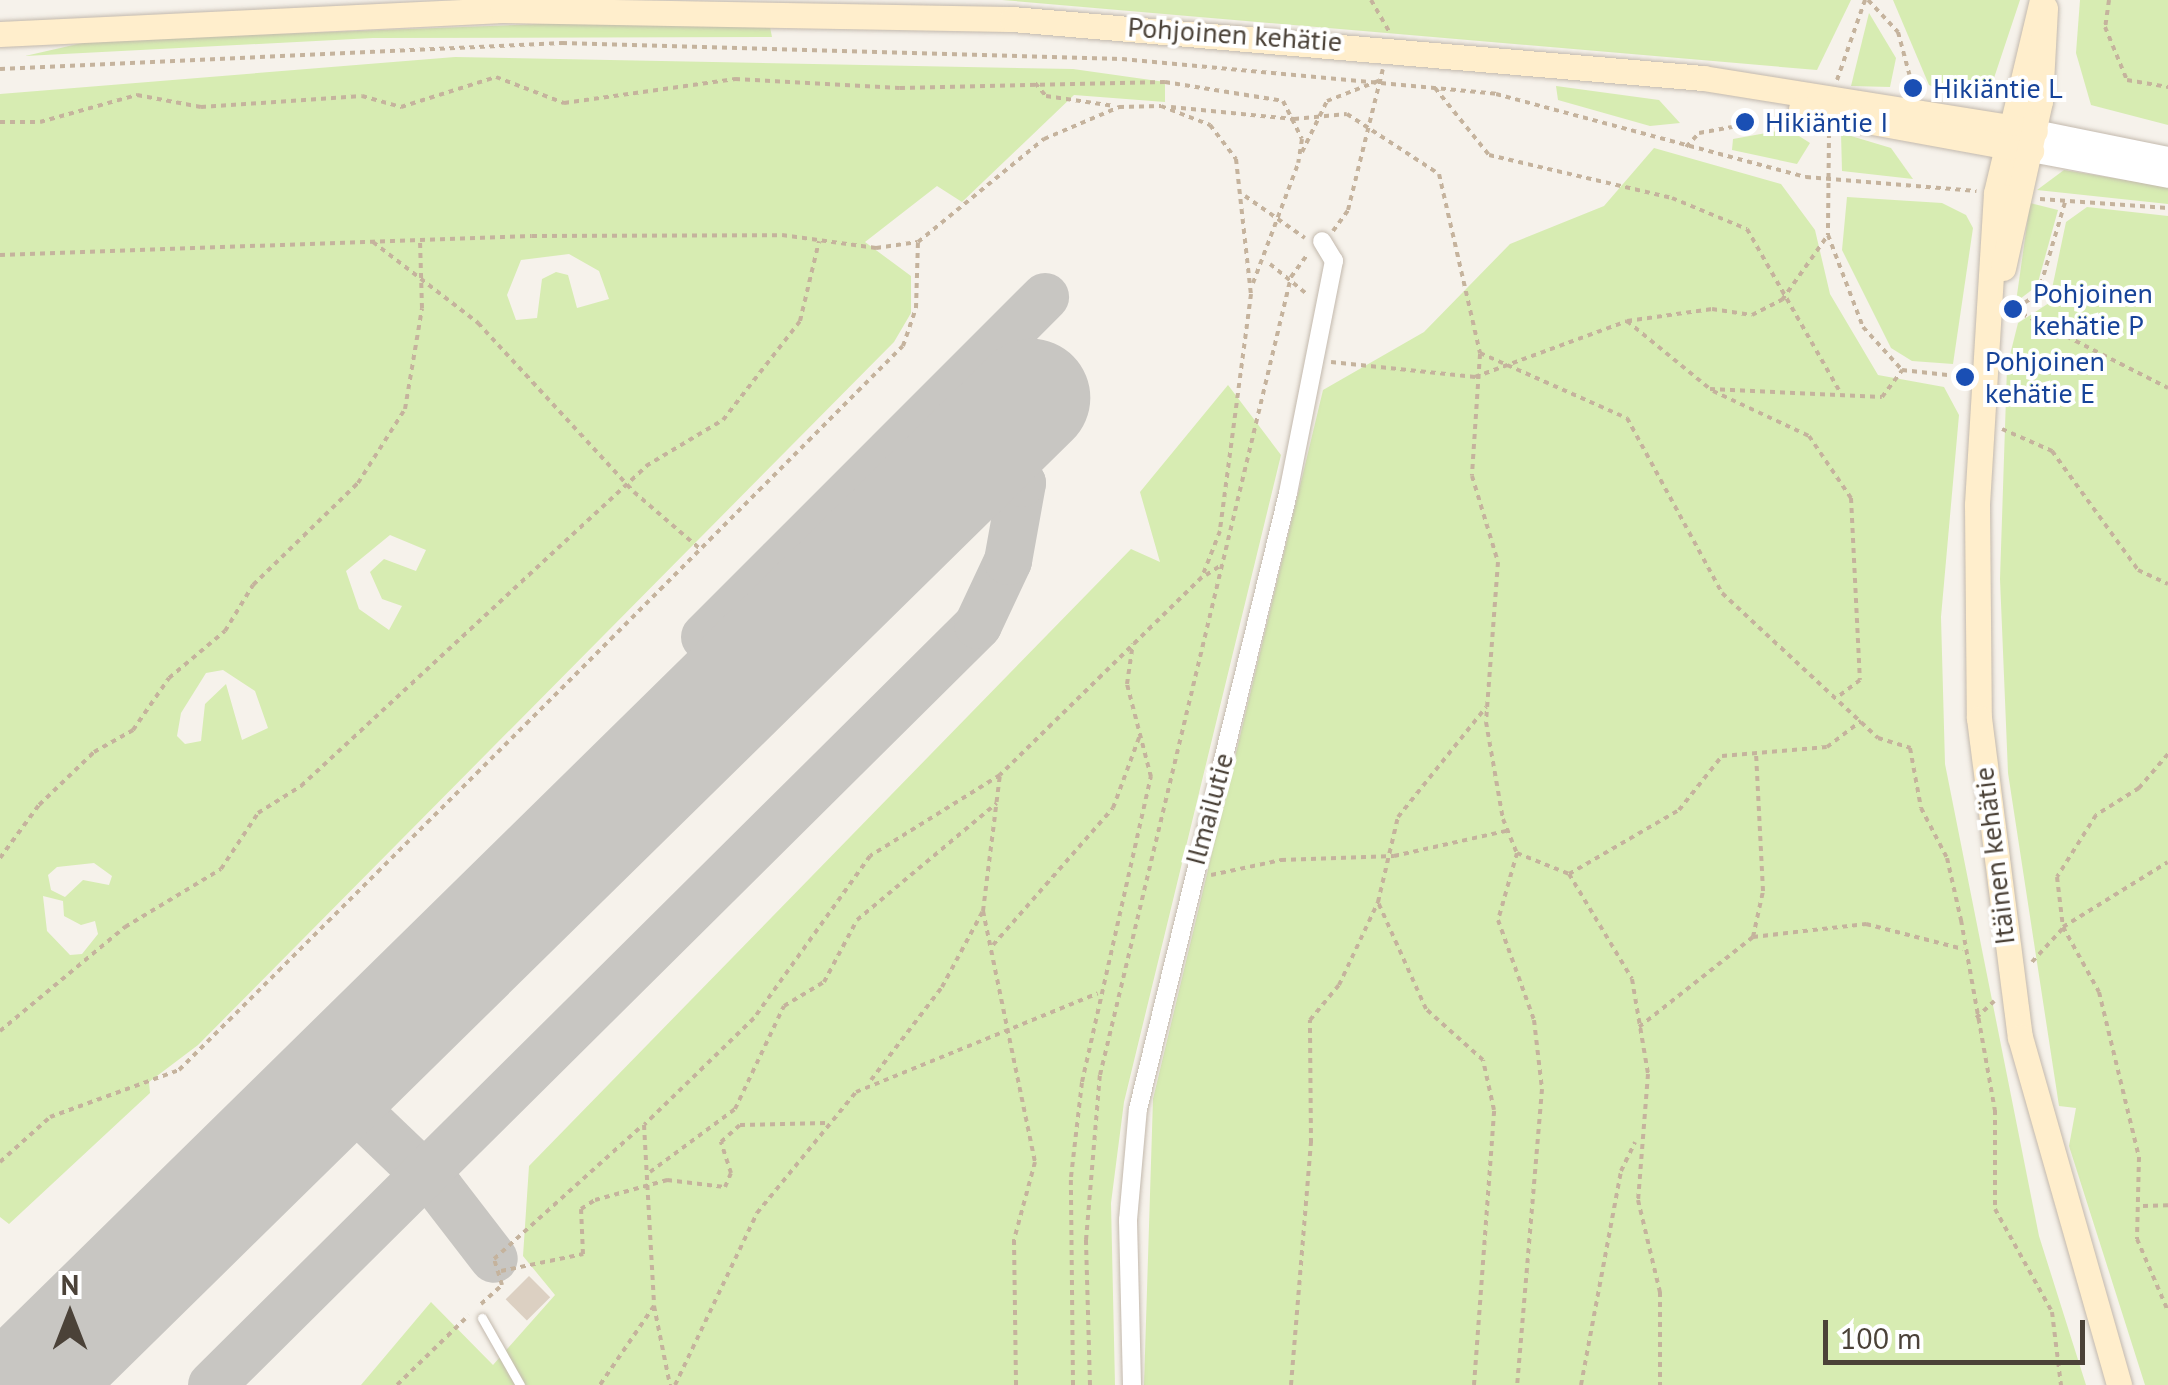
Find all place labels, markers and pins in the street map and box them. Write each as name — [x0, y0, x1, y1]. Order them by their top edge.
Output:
place label: Hikiäntie L — [1933, 71, 2063, 105]
marker: Hikiäntie L — [1902, 77, 1924, 99]
place label: Hikiäntie I — [1765, 105, 1888, 139]
marker: Hikiäntie I — [1734, 111, 1756, 133]
place label: Pohjoinen kehätie P — [2033, 276, 2153, 342]
marker: Pohjoinen kehätie P — [2002, 298, 2024, 320]
place label: Pohjoinen kehätie E — [1985, 344, 2105, 410]
marker: Pohjoinen kehätie E — [1954, 366, 1976, 388]

